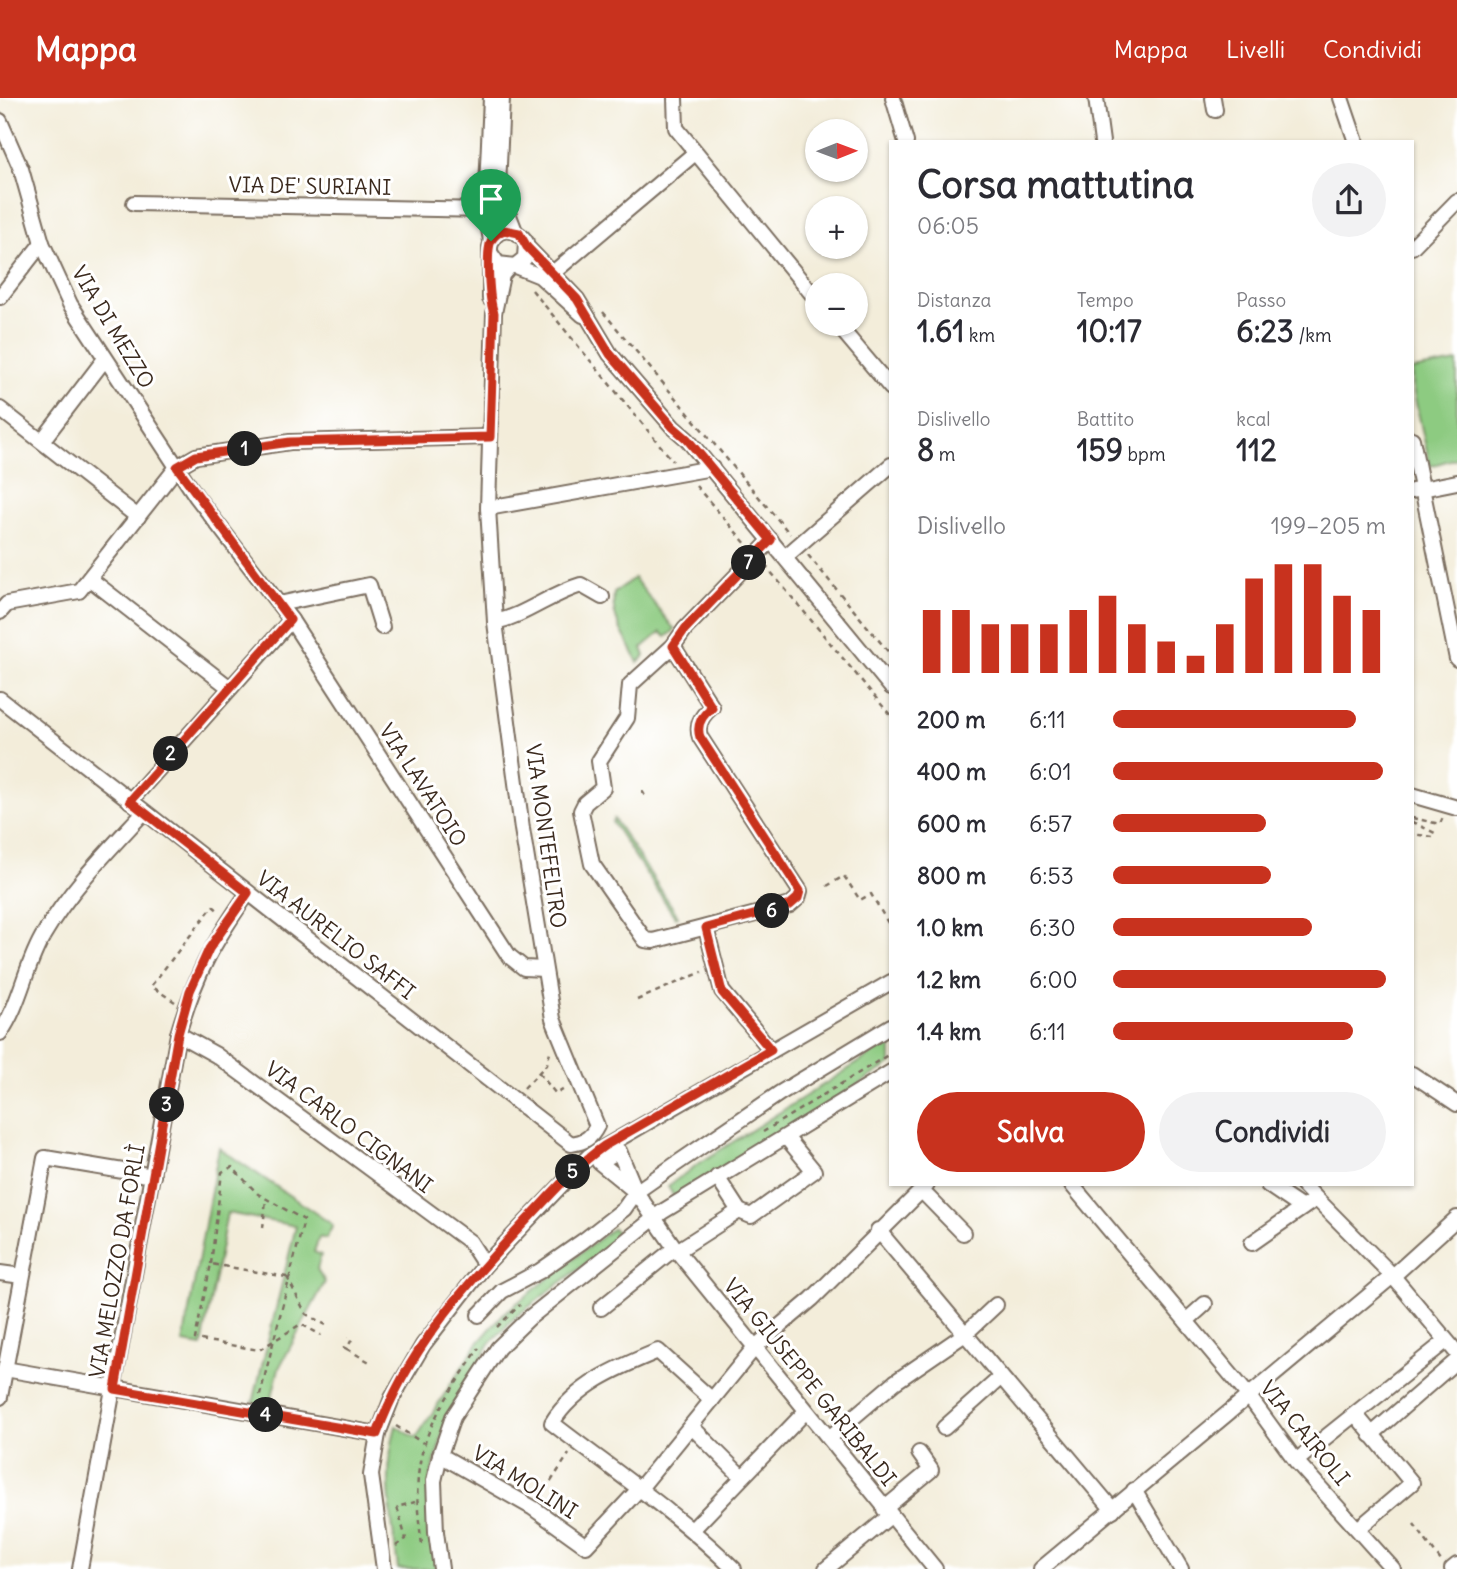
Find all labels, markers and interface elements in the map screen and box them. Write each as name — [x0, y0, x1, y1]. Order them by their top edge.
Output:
text: Mappa — [35, 28, 137, 70]
text: Mappa — [1114, 34, 1188, 64]
text: Livelli — [1226, 34, 1285, 64]
text: Condividi — [1323, 34, 1422, 64]
north arrow — [805, 119, 868, 182]
map controls — [805, 119, 868, 336]
text: Corsa mattutina — [917, 161, 1194, 208]
button: share — [1312, 163, 1386, 237]
pin — [461, 169, 521, 241]
street label: VIA DE' SURIANI — [228, 171, 392, 201]
icon: arrive — [472, 180, 510, 218]
button: + — [805, 196, 868, 259]
text: 06:05 — [917, 211, 979, 240]
street label: VIA DI MEZZO — [66, 261, 160, 393]
button: − — [805, 273, 868, 336]
text: Distanza — [917, 288, 991, 312]
text: Tempo — [1077, 288, 1134, 312]
text: Passo — [1236, 288, 1286, 312]
text: 1.61 — [917, 312, 964, 350]
text: 10:17 — [1077, 312, 1142, 350]
text: 6:23 — [1236, 312, 1294, 350]
text: km — [964, 323, 995, 347]
text: /km — [1294, 323, 1332, 347]
text: Dislivello — [917, 407, 991, 431]
text: Battito — [1077, 407, 1134, 431]
text: kcal — [1236, 407, 1271, 431]
text: 8 — [917, 431, 934, 469]
text: 159 — [1077, 431, 1123, 469]
text: 112 — [1236, 431, 1277, 469]
pin: 1 — [228, 432, 262, 466]
text: 1 — [241, 436, 248, 460]
text: m — [934, 442, 955, 466]
text: bpm — [1123, 442, 1166, 466]
text: Dislivello — [917, 511, 1006, 540]
text: 199–205 m — [1271, 511, 1386, 540]
pin: 7 — [732, 546, 766, 580]
text: 7 — [744, 550, 753, 574]
text: 200 m — [917, 705, 986, 734]
text: 6:11 — [1029, 705, 1066, 734]
street label: VIA LAVATOIO — [373, 718, 473, 852]
pin: 2 — [154, 736, 188, 772]
text: 2 — [165, 741, 176, 765]
street label: VIA MONTEFELTRO — [520, 742, 572, 930]
text: 400 m — [917, 757, 986, 786]
text: 6:01 — [1029, 757, 1072, 786]
text: 600 m — [917, 809, 986, 838]
text: 6:57 — [1029, 809, 1072, 838]
text: 800 m — [917, 861, 986, 890]
text: 6:53 — [1029, 861, 1074, 890]
street label: VIA AURELIO SAFFI — [251, 865, 421, 1005]
pin: 6 — [754, 894, 790, 928]
text: 6 — [766, 898, 777, 922]
text: 1.0 km — [917, 913, 983, 942]
text: 6:30 — [1029, 913, 1076, 942]
text: 1.2 km — [917, 965, 981, 994]
text: 6:00 — [1029, 965, 1078, 994]
text: 1.4 km — [917, 1017, 981, 1046]
text: 6:11 — [1029, 1017, 1066, 1046]
street label: VIA CARLO CIGNANI — [260, 1055, 438, 1199]
pin: 3 — [150, 1088, 184, 1122]
text: 3 — [161, 1092, 172, 1116]
button: Salva — [917, 1092, 1145, 1172]
button: Condividi — [1159, 1092, 1386, 1172]
street label: VIA MELOZZO DA FORLÌ — [83, 1142, 151, 1380]
pin: 5 — [556, 1154, 590, 1190]
text: 5 — [567, 1159, 578, 1183]
street label: VIA GIUSEPPE GARIBALDI — [718, 1273, 902, 1491]
street label: VIA CAIROLI — [1254, 1375, 1356, 1491]
pin: 4 — [248, 1398, 284, 1432]
text: 4 — [260, 1402, 271, 1426]
street label: VIA MOLINI — [468, 1439, 582, 1525]

